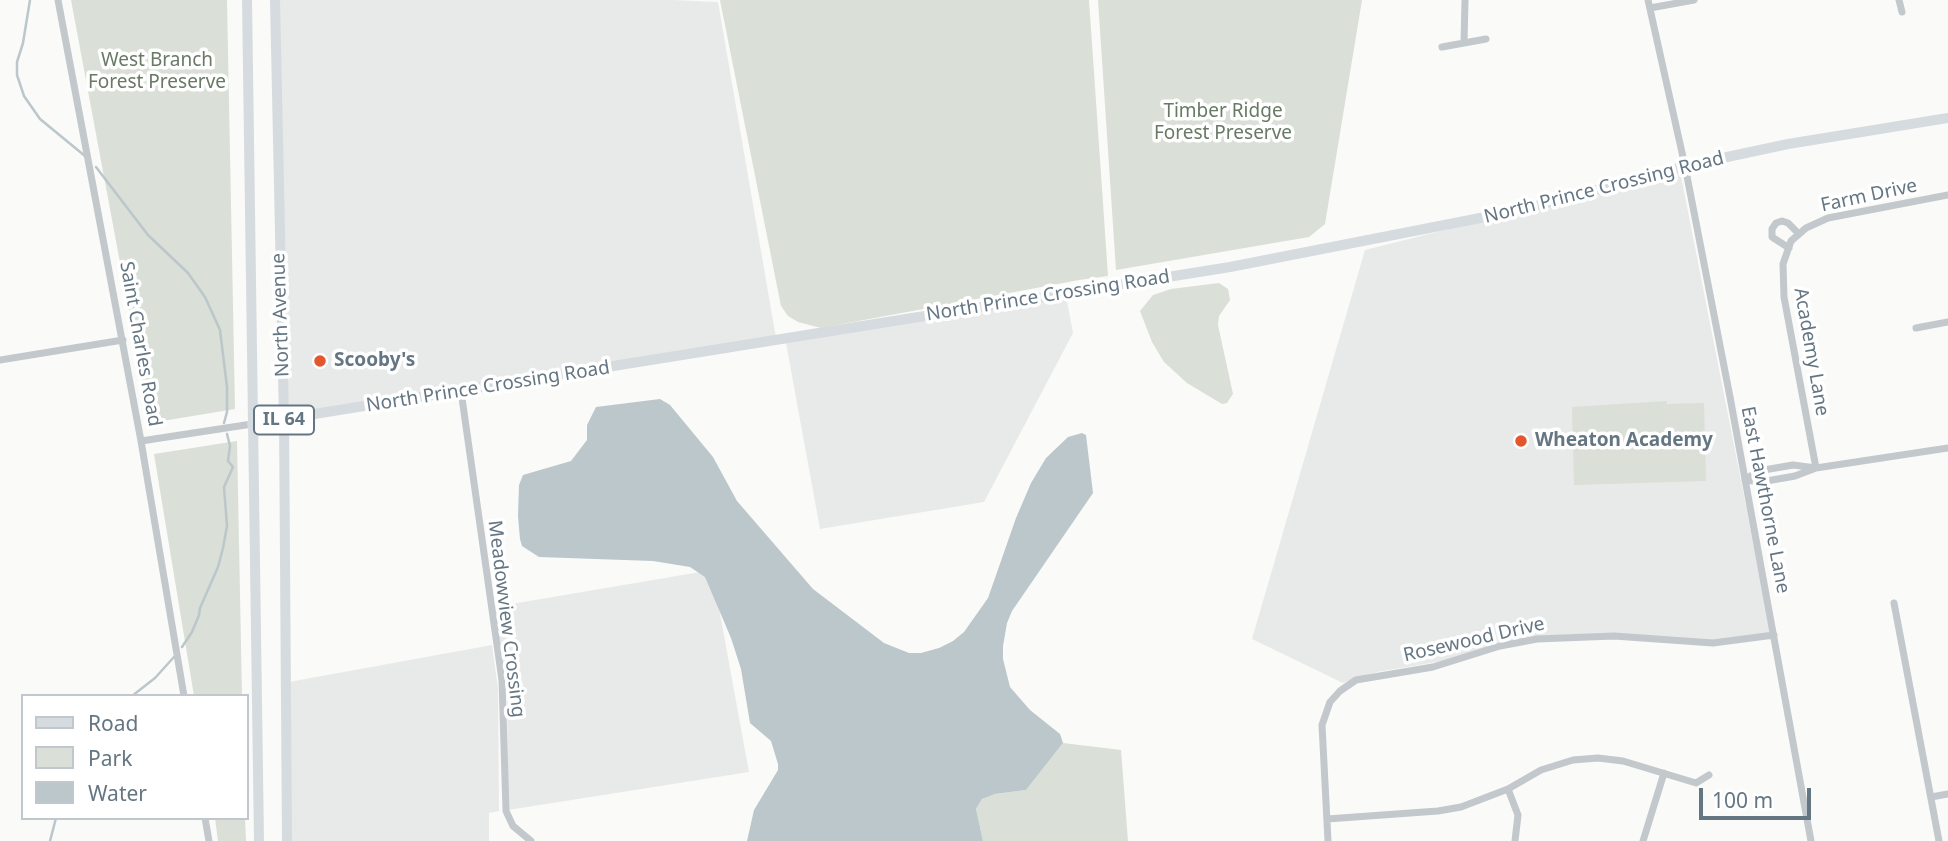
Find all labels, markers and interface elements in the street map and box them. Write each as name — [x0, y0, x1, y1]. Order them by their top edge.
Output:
park label: West Branch Forest Preserve — [88, 50, 226, 94]
park label: Timber Ridge Forest Preserve — [1154, 101, 1292, 145]
street label: North Prince Crossing Road — [1482, 147, 1726, 229]
street label: Farm Drive — [1819, 175, 1919, 217]
street label: North Avenue — [267, 253, 295, 377]
street label: Saint Charles Road — [114, 260, 166, 428]
street label: North Prince Crossing Road — [925, 265, 1171, 327]
street label: Academy Lane — [1789, 286, 1833, 418]
place label: Scooby's — [334, 350, 415, 372]
marker: Scooby's — [312, 353, 328, 369]
street label: North Prince Crossing Road — [365, 356, 611, 418]
street label: East Hawthorne Lane — [1736, 404, 1794, 596]
road number: IL 64 — [254, 406, 314, 434]
place label: Wheaton Academy — [1535, 430, 1713, 452]
marker: Wheaton Academy — [1513, 433, 1529, 449]
street label: Meadowview Crossing — [483, 519, 529, 719]
street label: Rosewood Drive — [1401, 613, 1547, 667]
legend — [21, 694, 248, 820]
text: Road — [88, 709, 138, 737]
text: Park — [88, 744, 132, 772]
scale bar — [1703, 774, 1815, 818]
text: Water — [88, 779, 147, 807]
text: 100 m — [1712, 786, 1773, 814]

